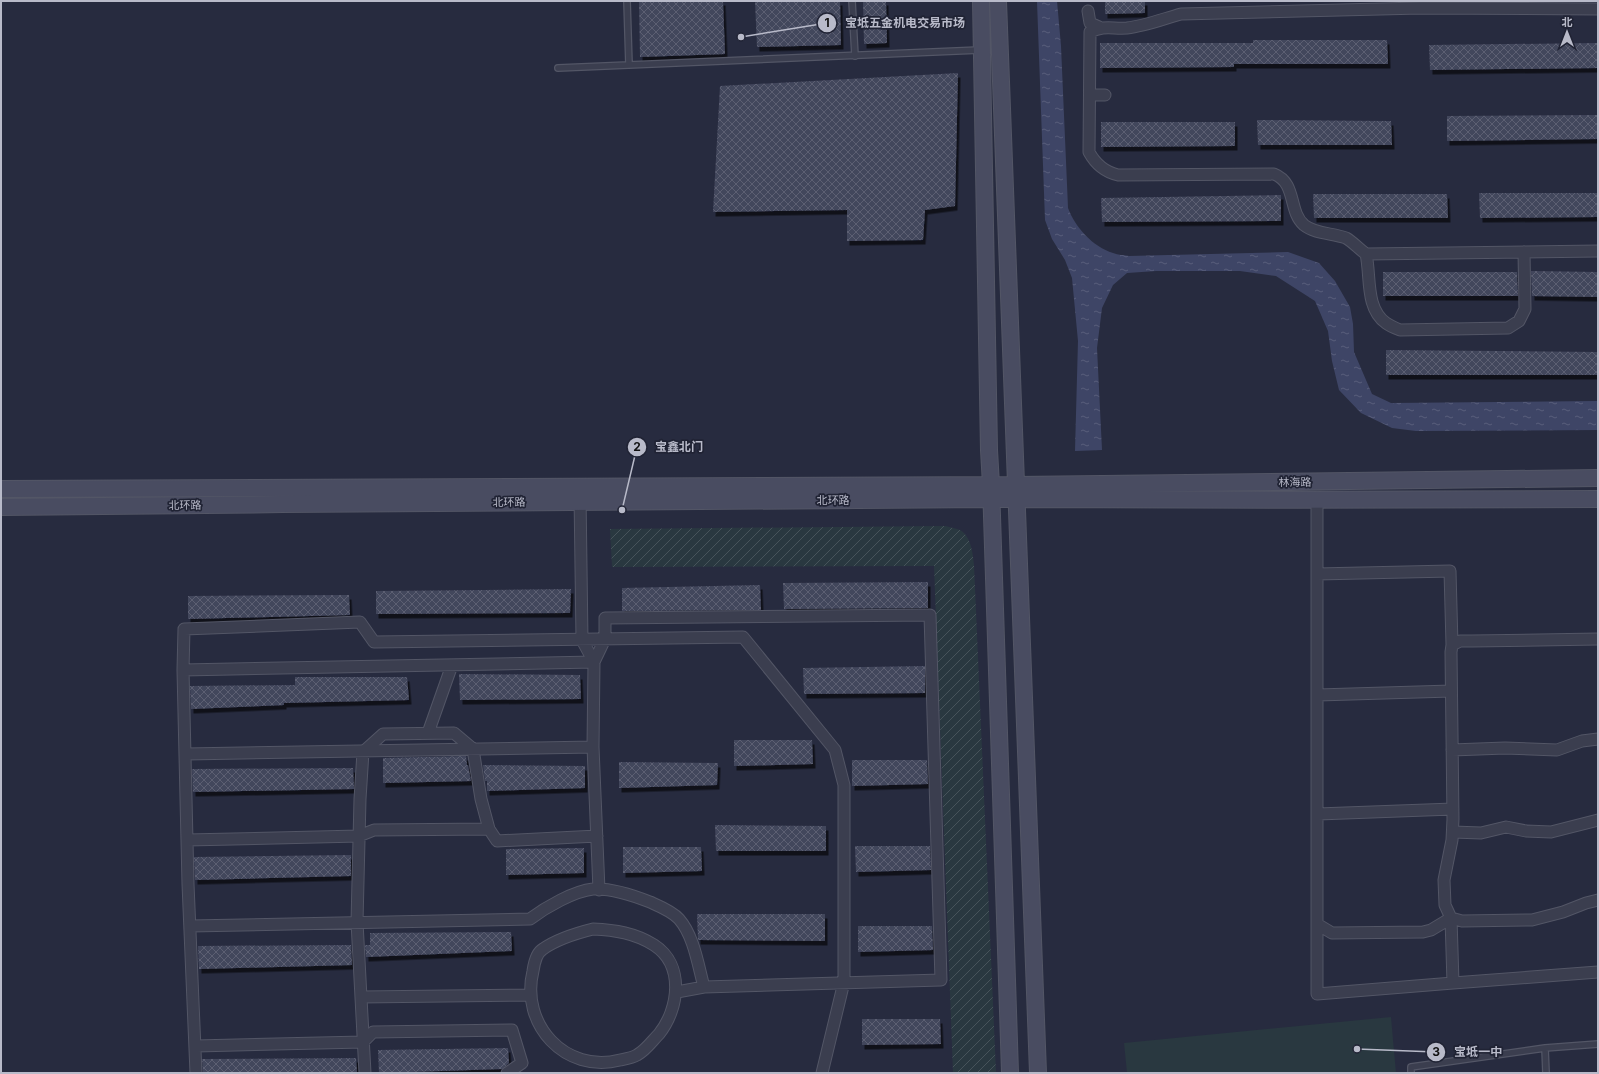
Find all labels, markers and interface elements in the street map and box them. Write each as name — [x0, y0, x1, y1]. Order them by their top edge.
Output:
callout: 宝坻五金机电交易市场 — [817, 11, 973, 35]
north arrow — [1547, 12, 1587, 52]
text: 1 — [824, 15, 830, 30]
text: 宝坻五金机电交易市场 — [845, 15, 965, 30]
text: 北 — [1562, 15, 1573, 29]
callout: 宝鑫北门 — [627, 435, 711, 459]
text: 2 — [633, 439, 641, 454]
text: 宝鑫北门 — [655, 439, 703, 454]
street label: 林海路 — [1278, 475, 1312, 489]
street label: 北环路 — [817, 493, 850, 507]
street label: 北环路 — [492, 495, 526, 509]
street label: 北环路 — [168, 498, 202, 512]
callout: 宝坻一中 — [1426, 1040, 1510, 1064]
text: 3 — [1432, 1044, 1440, 1059]
text: 宝坻一中 — [1454, 1044, 1502, 1059]

